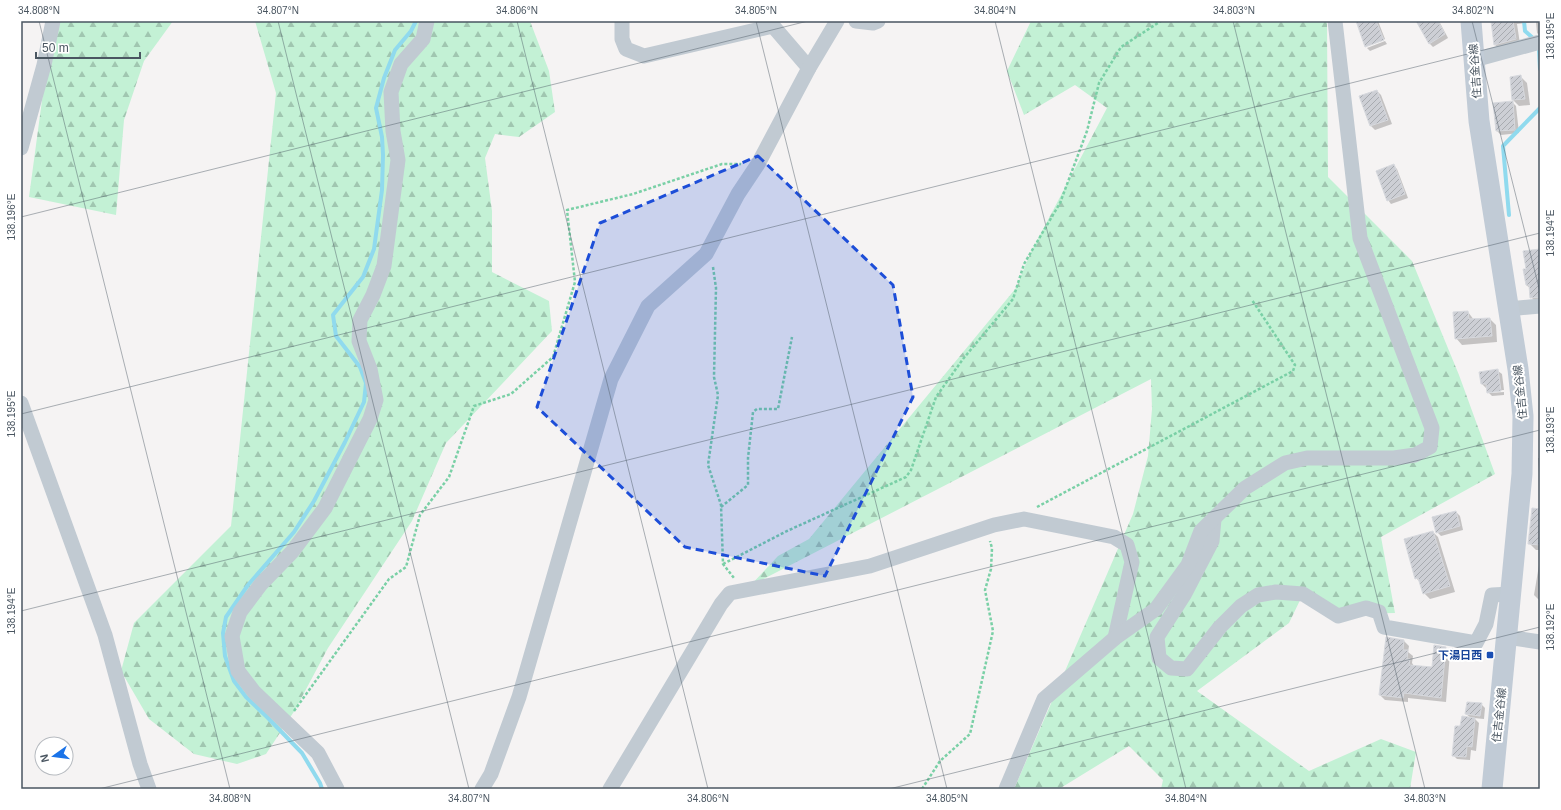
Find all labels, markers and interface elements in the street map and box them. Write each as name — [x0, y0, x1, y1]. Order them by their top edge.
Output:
text: 34.808°N — [18, 5, 60, 16]
text: 34.807°N — [257, 5, 299, 16]
text: 34.806°N — [496, 5, 538, 16]
text: 34.805°N — [735, 5, 777, 16]
text: 34.804°N — [974, 5, 1016, 16]
text: 34.803°N — [1213, 5, 1255, 16]
text: 34.802°N — [1452, 5, 1494, 16]
text: 138.195°E — [1545, 12, 1556, 59]
scale bar — [36, 34, 140, 60]
text: 50 m — [42, 41, 69, 55]
street label: 住吉金谷線 — [1467, 43, 1483, 99]
text: 138.196°E — [6, 193, 17, 240]
text: 138.194°E — [1545, 209, 1556, 256]
street label: 住吉金谷線 — [1511, 364, 1529, 420]
text: 138.195°E — [6, 390, 17, 437]
text: 138.193°E — [1545, 406, 1556, 453]
text: 138.194°E — [6, 587, 17, 634]
text: 138.192°E — [1545, 603, 1556, 650]
place label: 下湯日西 — [1438, 649, 1482, 661]
marker: 下湯日西 — [1485, 650, 1495, 660]
street label: 住吉金谷線 — [1490, 687, 1508, 743]
north arrow — [34, 736, 74, 776]
text: N — [38, 753, 51, 764]
text: 34.808°N — [209, 793, 251, 804]
text: 34.807°N — [448, 793, 490, 804]
text: 34.806°N — [687, 793, 729, 804]
text: 34.805°N — [926, 793, 968, 804]
text: 34.804°N — [1165, 793, 1207, 804]
text: 34.803°N — [1404, 793, 1446, 804]

